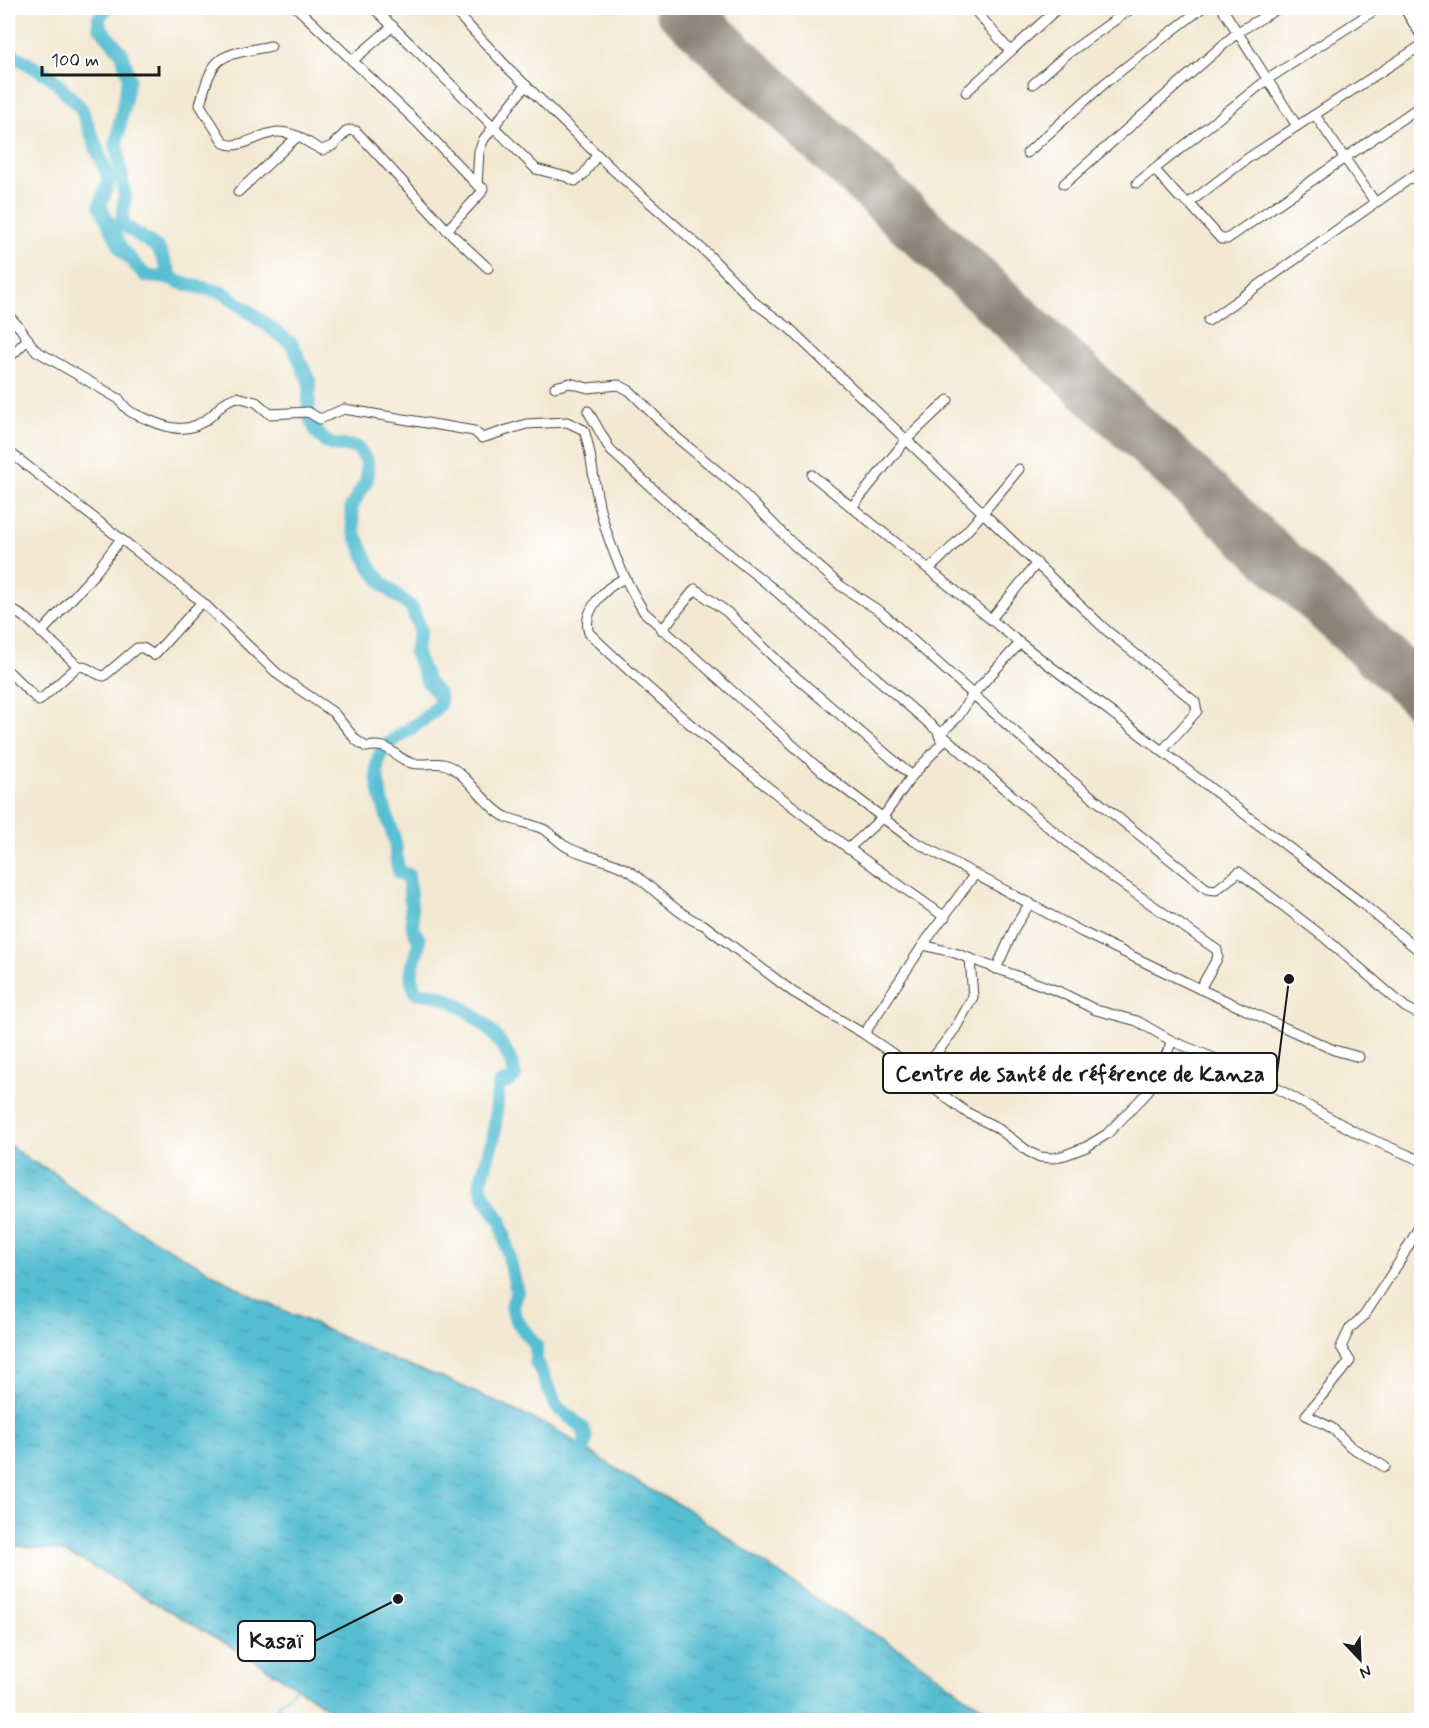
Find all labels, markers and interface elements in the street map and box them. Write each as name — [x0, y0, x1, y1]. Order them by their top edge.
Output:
scale bar — [42, 39, 159, 77]
text: 100 m — [51, 49, 99, 73]
callout: Centre de santé de référence de Kanza — [883, 1053, 1277, 1093]
text: Centre de santé de référence de Kanza — [895, 1061, 1265, 1089]
callout: Kasaï — [238, 1621, 315, 1661]
text: Kasaï — [249, 1628, 304, 1656]
north arrow — [1330, 1629, 1390, 1689]
text: N — [1356, 1660, 1374, 1683]

